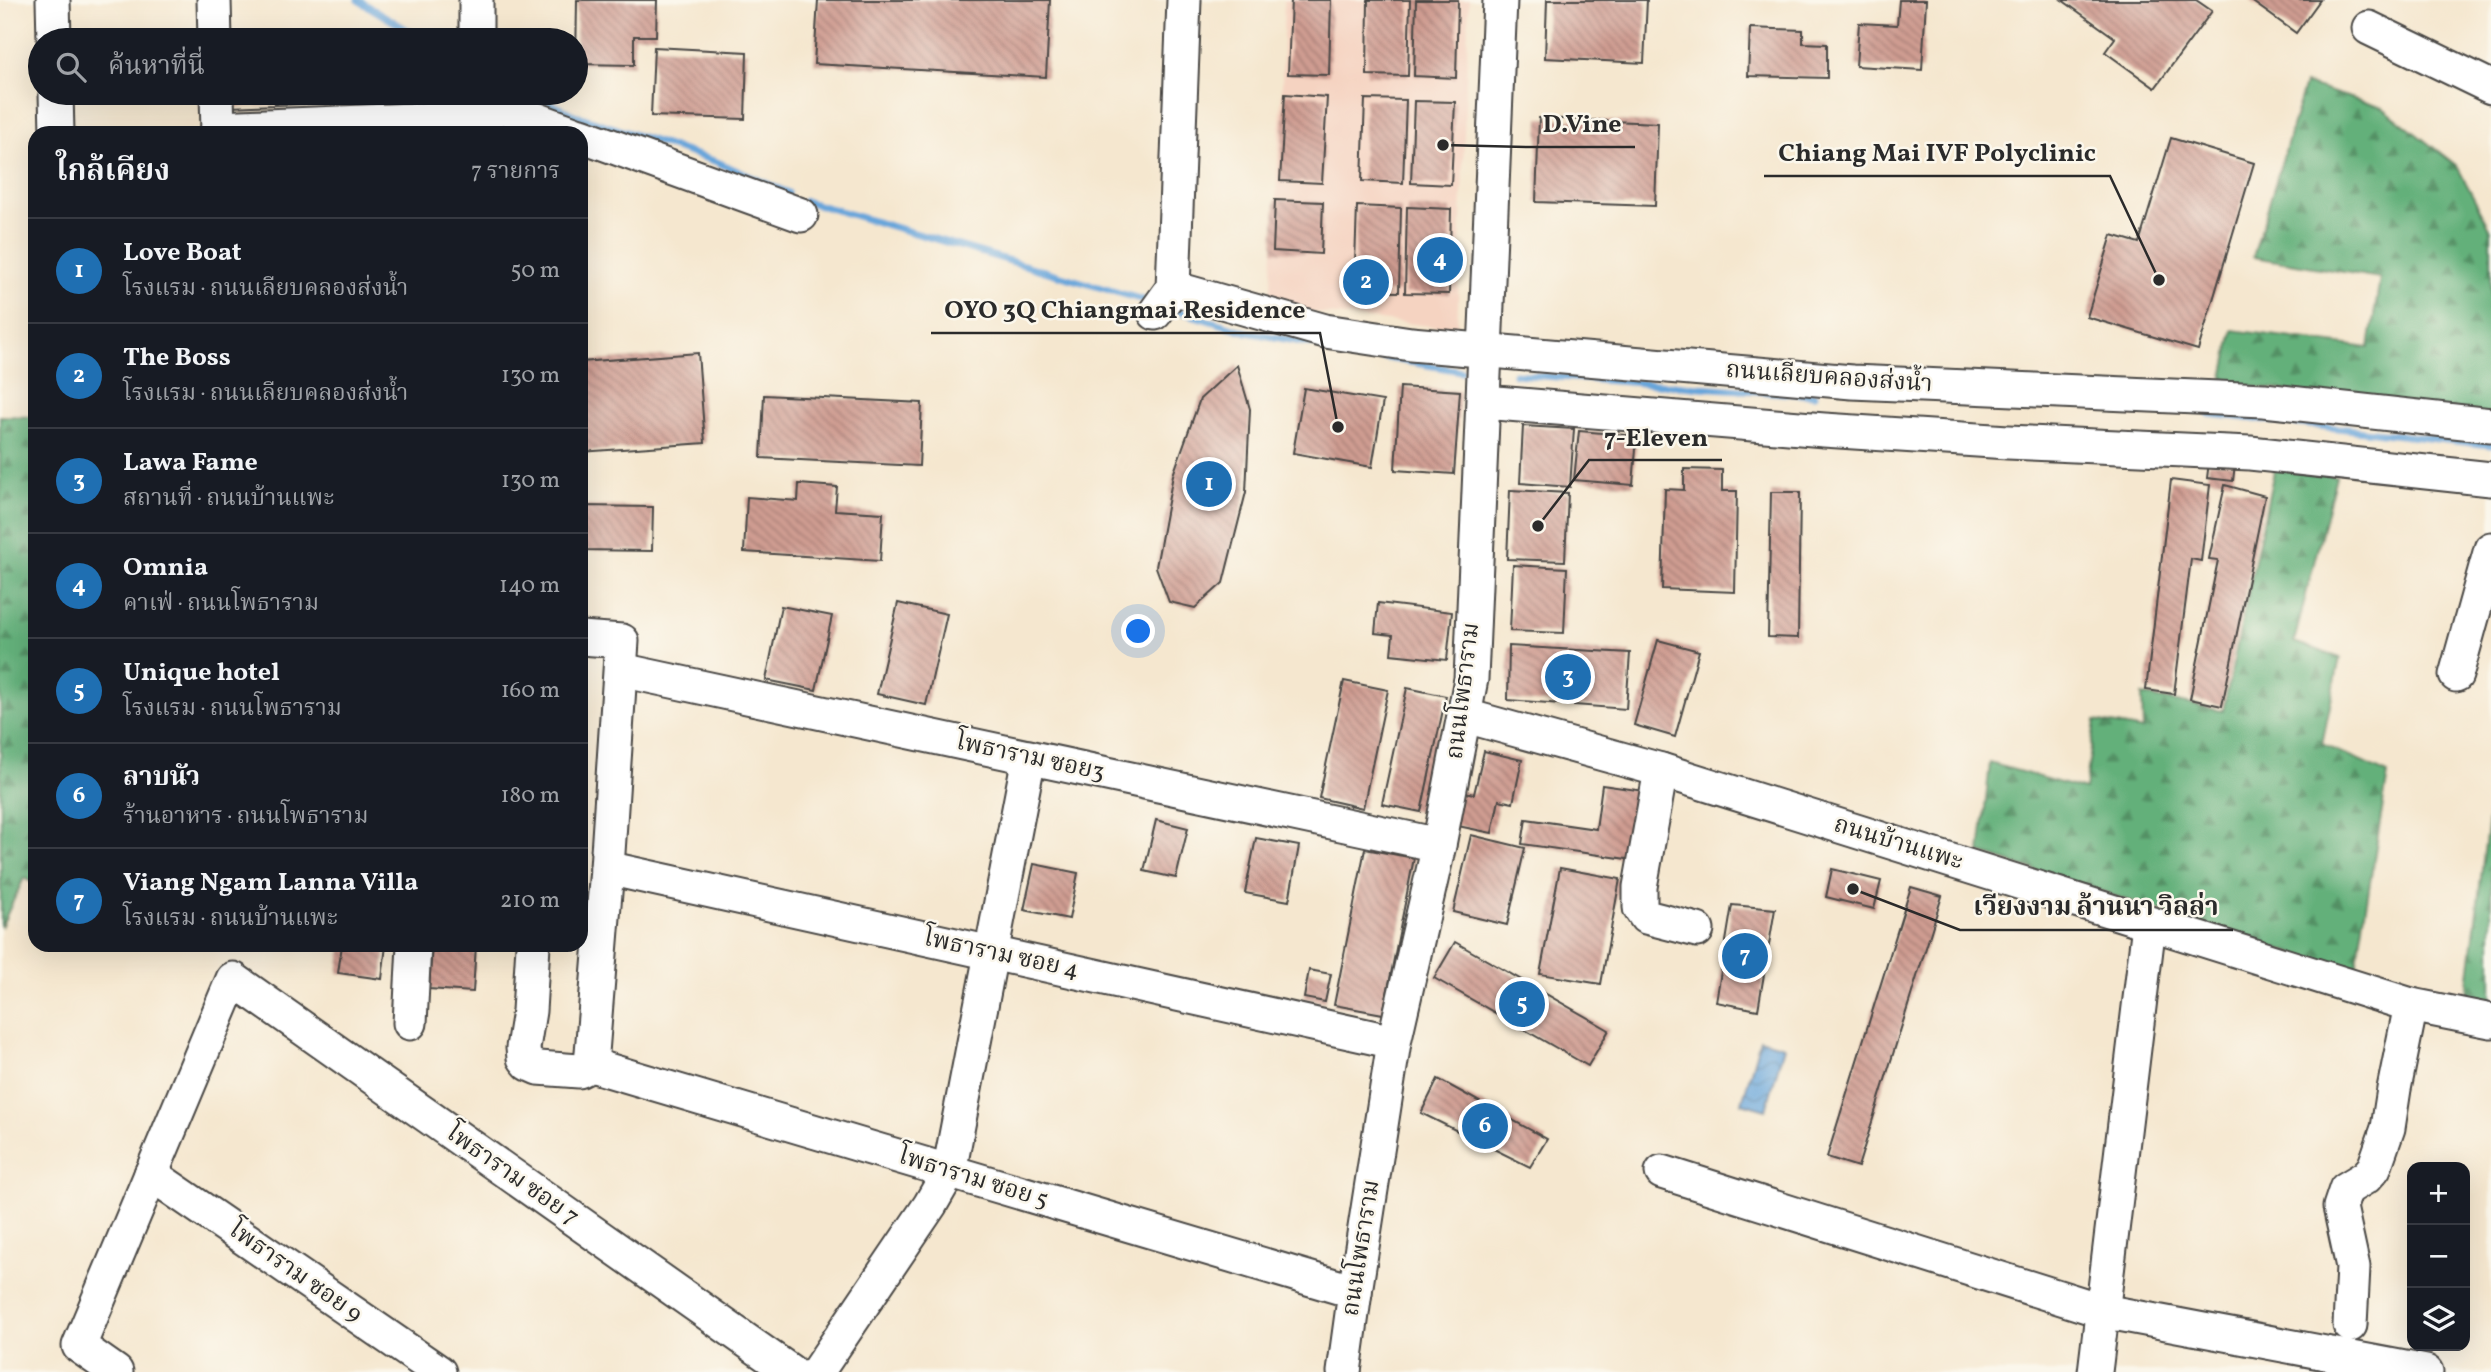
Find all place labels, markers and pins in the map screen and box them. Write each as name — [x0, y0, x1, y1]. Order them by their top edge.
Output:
callout: D.Vine — [1528, 100, 1635, 147]
callout: Chiang Mai IVF Polyclinic — [1764, 129, 2110, 176]
pin: 4 — [1417, 234, 1463, 286]
pin: 2 — [1343, 256, 1389, 308]
callout: OYO 3Q Chiangmai Residence — [931, 286, 1320, 333]
callout: 7-Eleven — [1589, 413, 1722, 460]
pin: 1 — [1186, 458, 1232, 510]
pin: 3 — [1545, 651, 1591, 703]
callout: เวียงงาม ล้านนา วิลล่า — [1960, 883, 2233, 930]
pin: 7 — [1722, 930, 1768, 982]
pin: 5 — [1499, 978, 1545, 1030]
pin: 6 — [1462, 1100, 1508, 1152]

